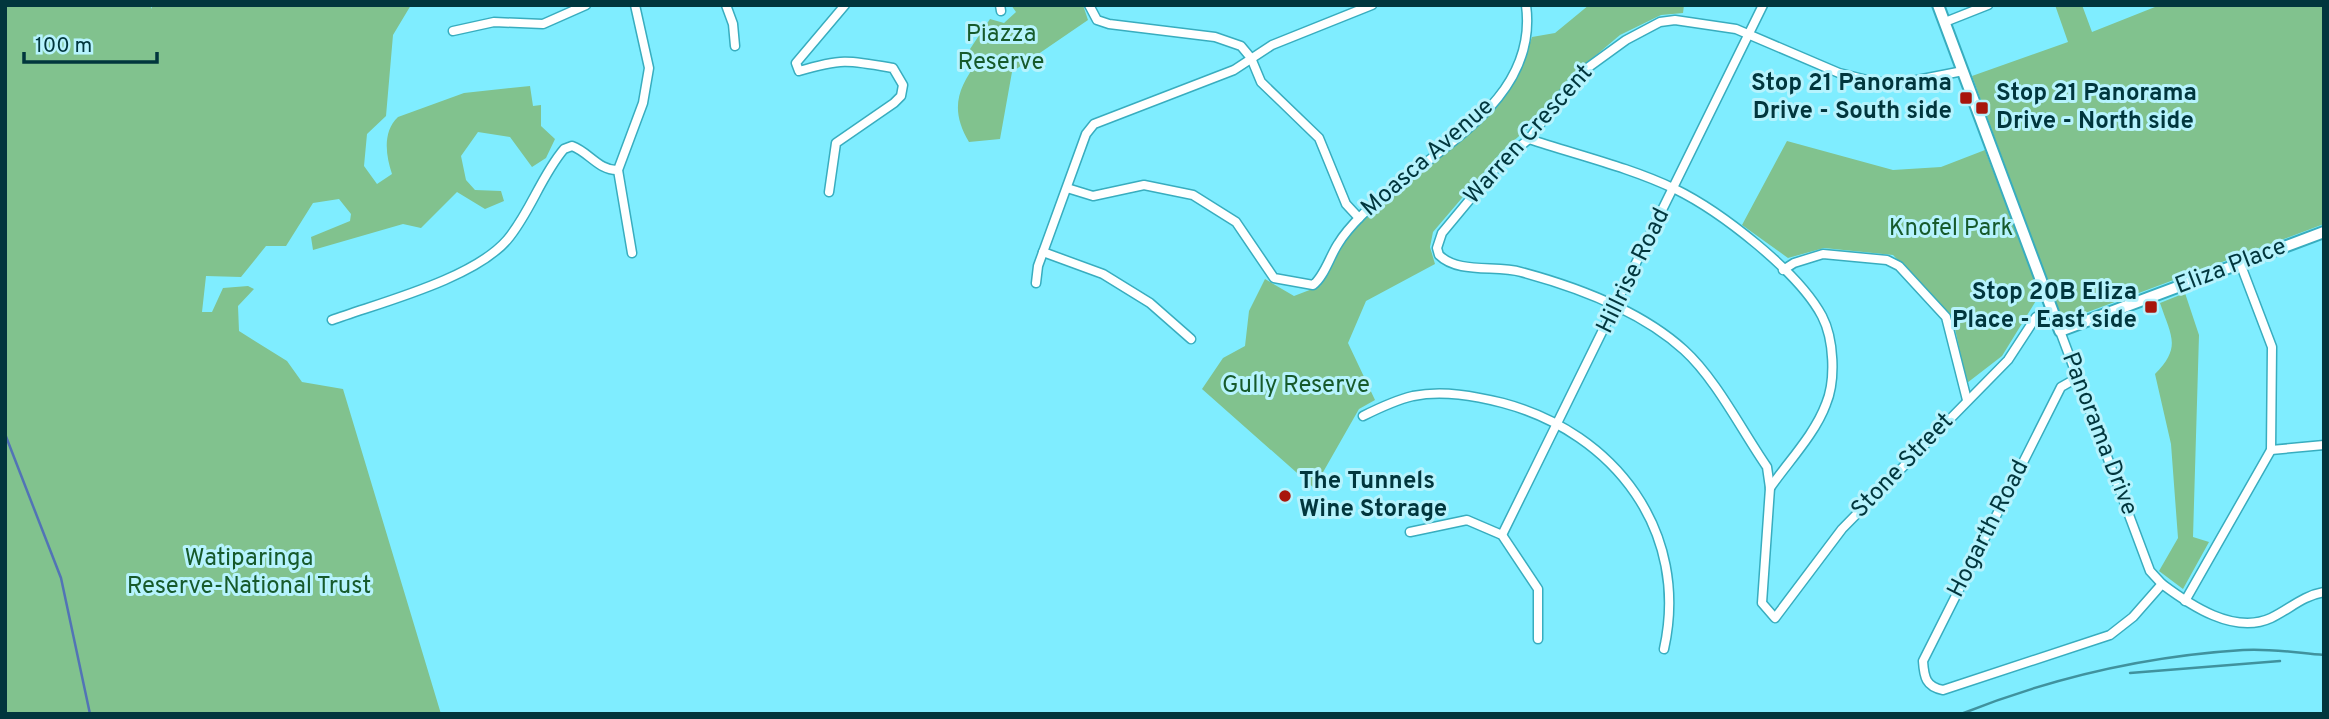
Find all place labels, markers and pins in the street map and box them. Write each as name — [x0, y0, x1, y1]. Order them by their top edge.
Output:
place label: Stop 21 Panorama Drive - South side — [1751, 69, 1952, 127]
place label: Stop 21 Panorama Drive - North side — [1996, 79, 2197, 137]
marker: Stop 21 Panorama Drive - South side — [1958, 90, 1974, 106]
marker: Stop 21 Panorama Drive - North side — [1974, 100, 1990, 116]
place label: Stop 20B Eliza Place - East side — [1952, 278, 2137, 336]
marker: Stop 20B Eliza Place - East side — [2143, 299, 2159, 315]
place label: The Tunnels Wine Storage — [1299, 467, 1447, 525]
marker: The Tunnels Wine Storage — [1277, 488, 1293, 504]

